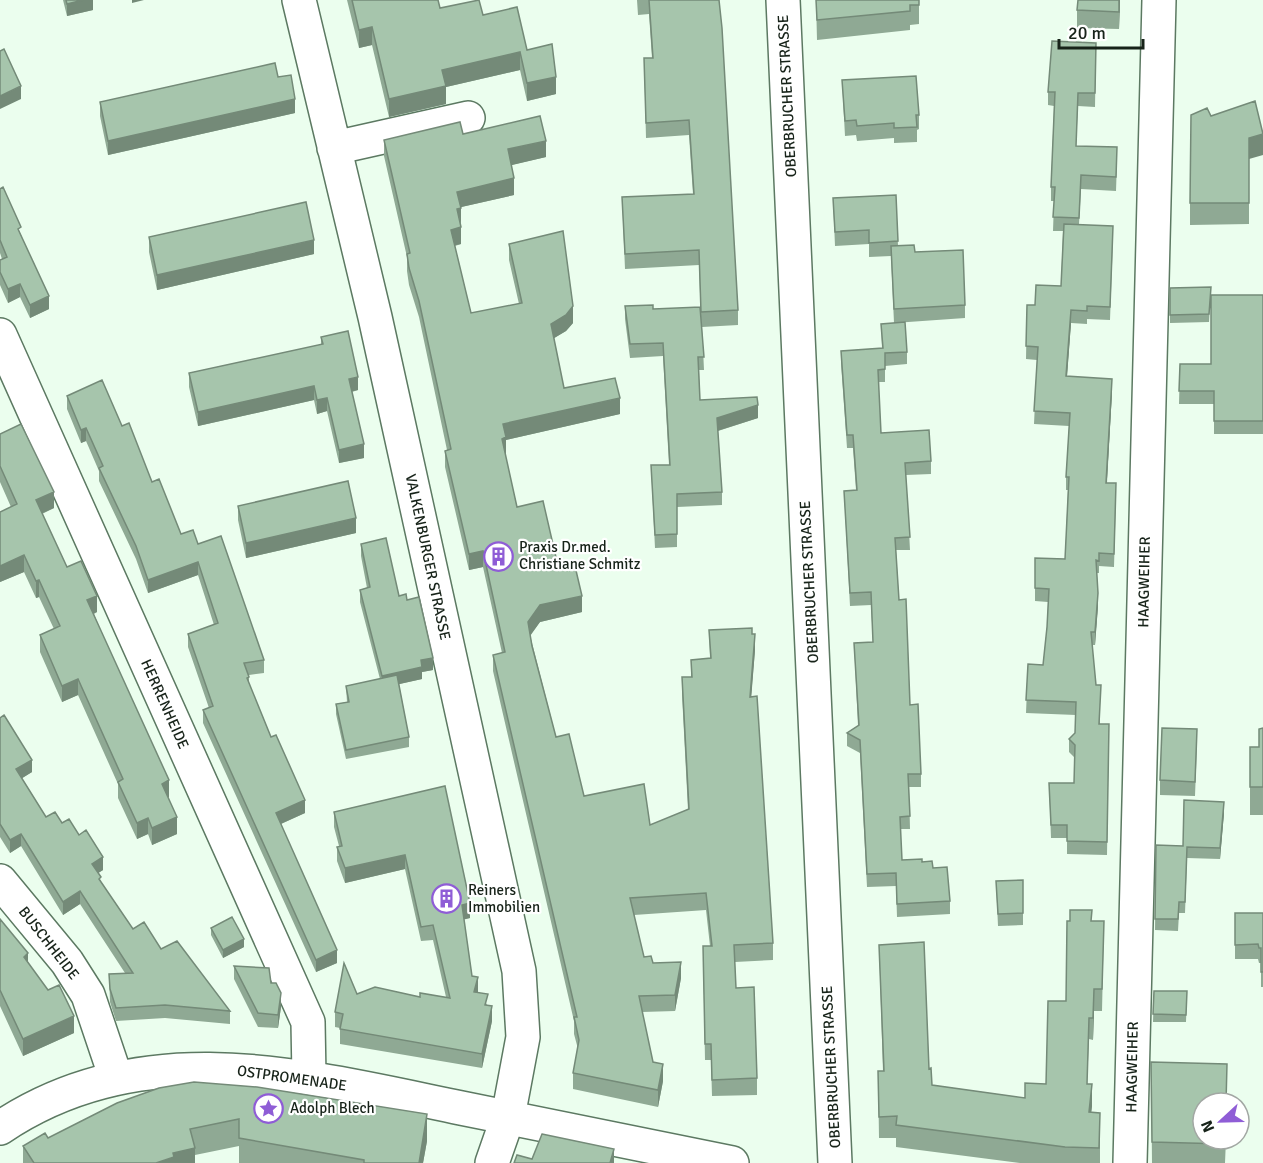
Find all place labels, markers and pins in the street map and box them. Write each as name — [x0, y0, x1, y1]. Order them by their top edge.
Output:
place label: Praxis Dr.med. Christiane Schmitz — [519, 538, 641, 573]
building icon: Praxis Dr.med. Christiane Schmitz — [482, 540, 514, 572]
place label: Reiners Immobilien — [468, 881, 540, 916]
building icon: Reiners Immobilien — [431, 883, 463, 915]
place icon: Adolph Blech — [253, 1092, 285, 1124]
place label: Adolph Blech — [290, 1099, 375, 1117]

